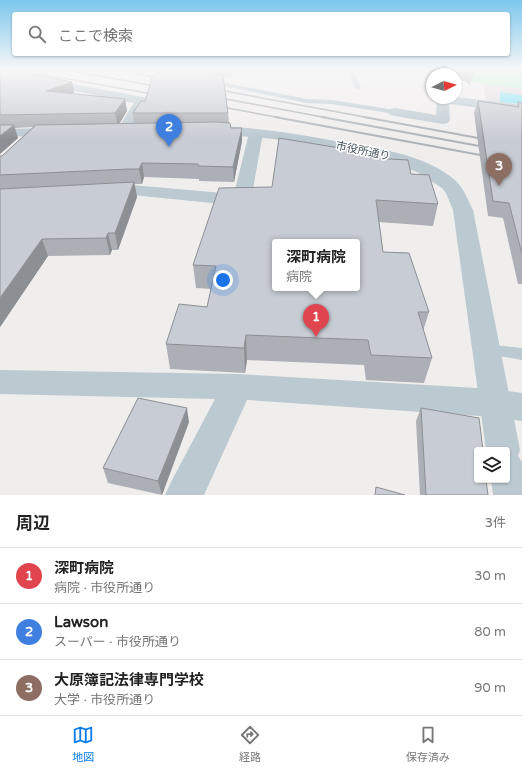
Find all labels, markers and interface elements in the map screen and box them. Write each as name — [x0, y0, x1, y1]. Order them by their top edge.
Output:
search box — [12, 12, 510, 56]
icon: search — [26, 23, 48, 45]
text: ここで検索 — [58, 27, 133, 45]
north arrow — [426, 68, 462, 104]
pin: 2 — [156, 114, 182, 147]
street label: 市役所通り — [335, 139, 391, 163]
pin: 3 — [486, 153, 512, 186]
popup — [272, 239, 360, 291]
text: 深町病院 — [286, 248, 346, 266]
text: 病院 — [286, 269, 312, 285]
your location — [213, 270, 233, 290]
pin: 1 — [303, 304, 329, 337]
map controls — [474, 447, 510, 483]
button: layers — [474, 447, 510, 483]
text: 周辺 — [16, 513, 50, 534]
text: 3件 — [485, 515, 506, 531]
text: 深町病院 — [54, 559, 114, 577]
text: 1 — [25, 568, 33, 584]
text: 30 m — [474, 568, 506, 584]
text: 病院 · 市役所通り — [54, 580, 155, 596]
text: Lawson — [54, 613, 108, 631]
text: 2 — [25, 624, 33, 640]
text: 80 m — [474, 624, 506, 640]
text: スーパー · 市役所通り — [54, 634, 181, 650]
text: 大原簿記法律専門学校 — [54, 671, 204, 689]
text: 3 — [25, 680, 33, 696]
text: 90 m — [474, 680, 506, 696]
text: 大学 · 市役所通り — [54, 692, 155, 708]
tab: 地図 — [72, 724, 94, 764]
tab: 経路 — [239, 724, 261, 764]
tab: 保存済み — [406, 724, 450, 764]

